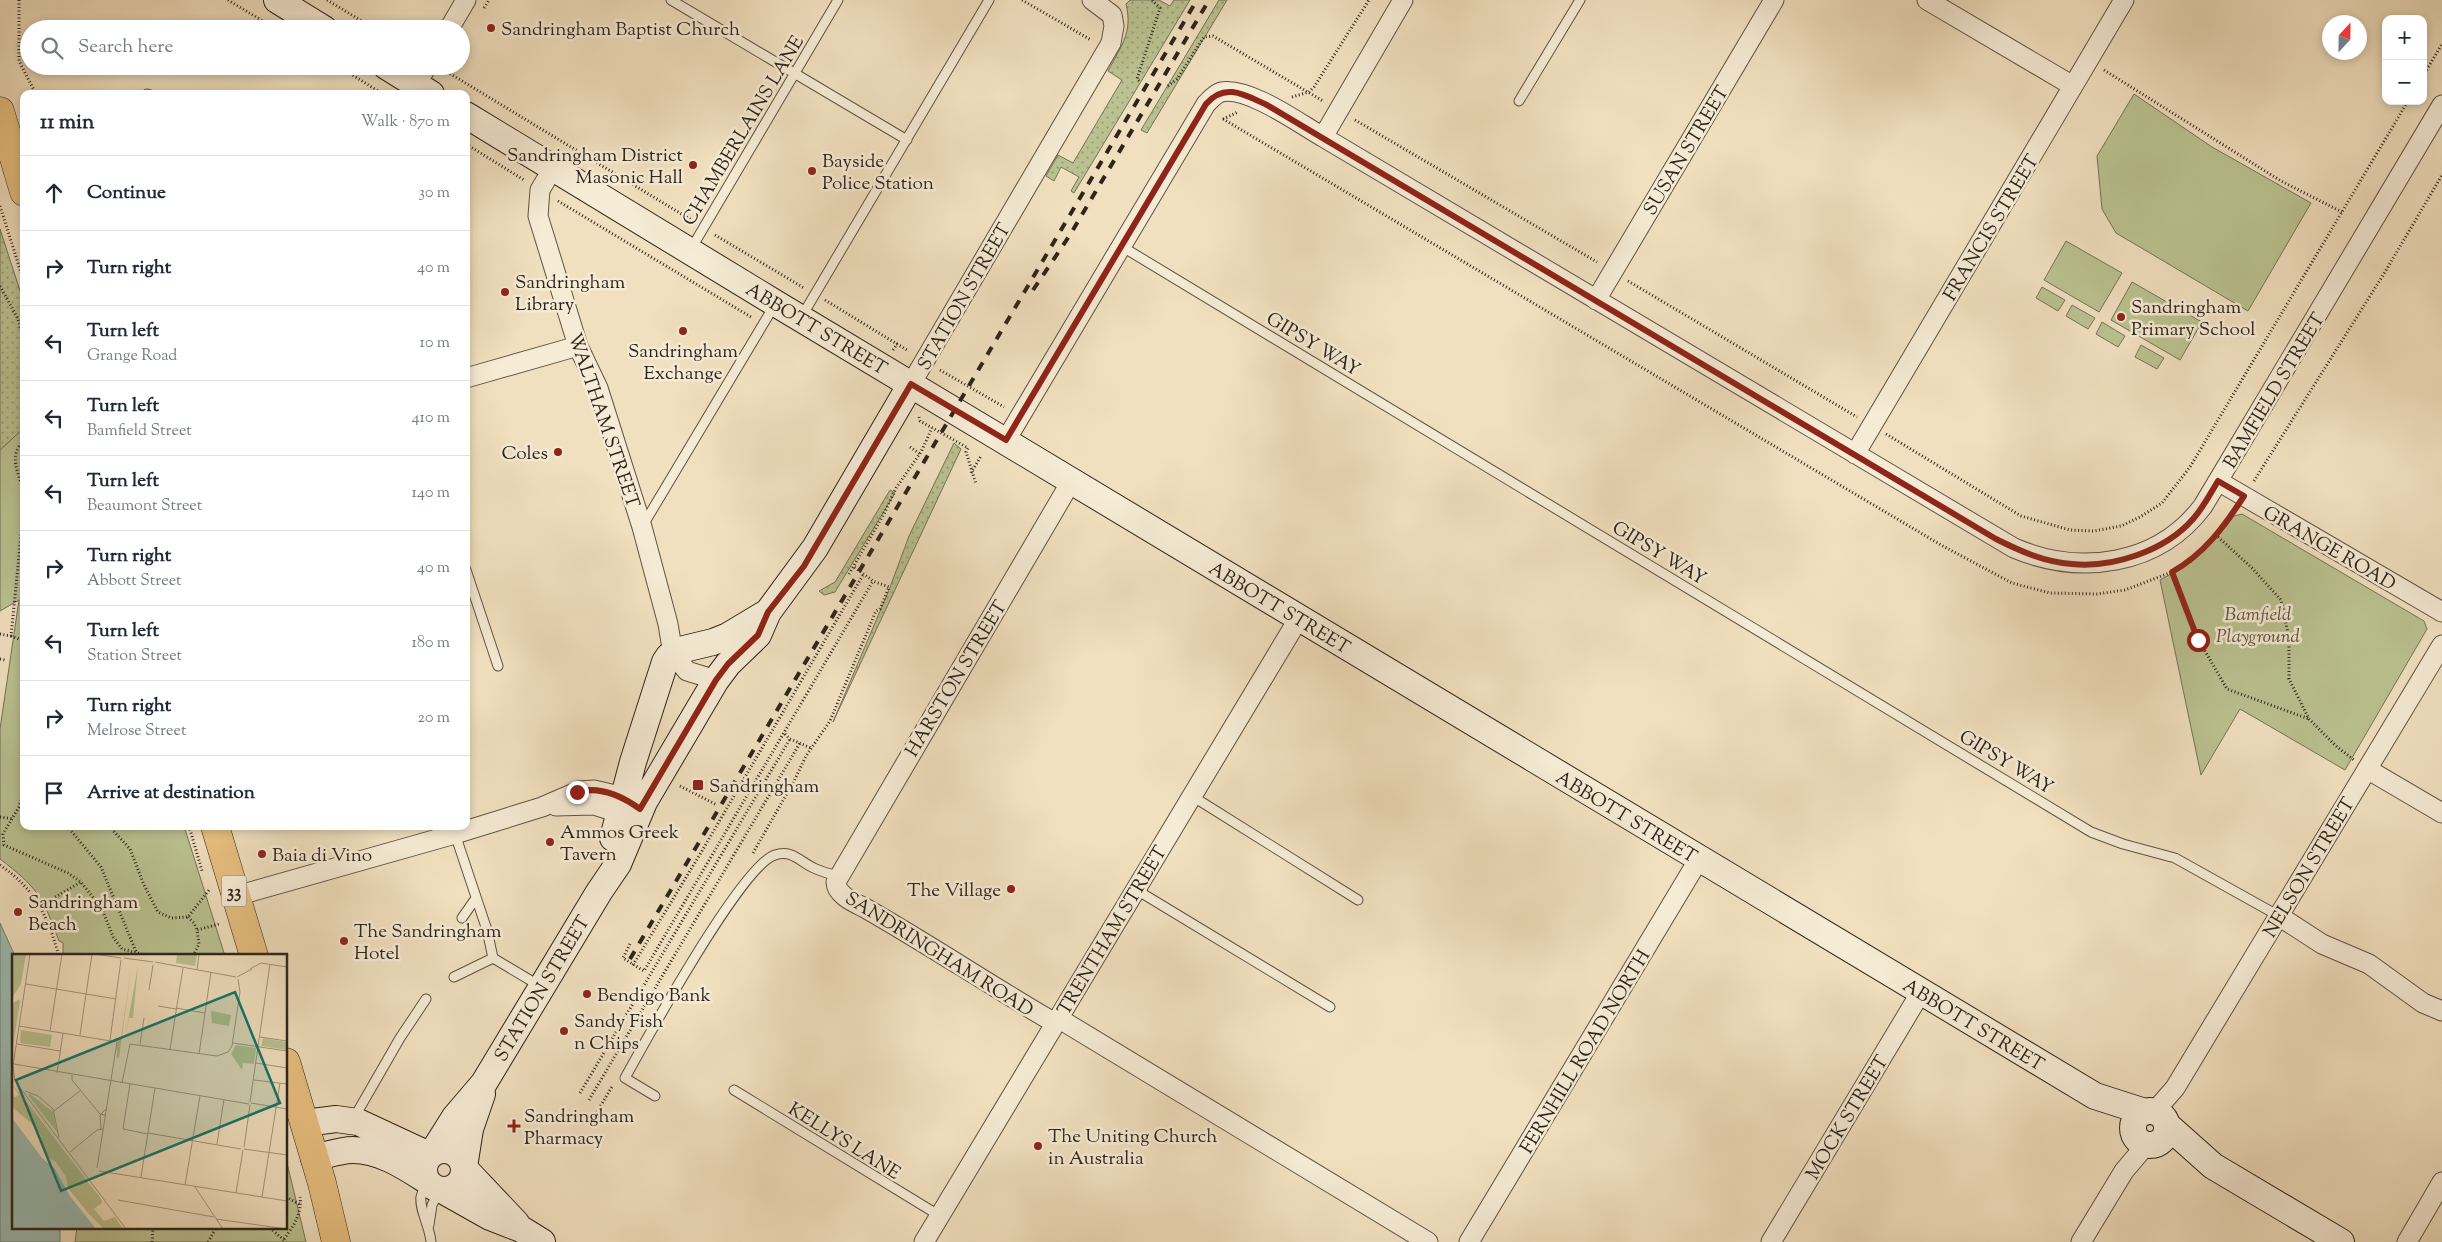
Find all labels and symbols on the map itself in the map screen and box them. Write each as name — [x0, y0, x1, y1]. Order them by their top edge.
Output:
north arrow — [2322, 15, 2367, 60]
place label: Sandringham Baptist Church — [501, 17, 740, 44]
marker: Sandringham Baptist Church — [485, 22, 497, 34]
street label: CHAMBERLAINS LANE — [677, 31, 812, 231]
street label: SUSAN STREET — [1638, 81, 1737, 221]
place label: Sandringham District Masonic Hall — [507, 143, 683, 192]
place label: Bayside Police Station — [822, 149, 934, 198]
street label: FRANCIS STREET — [1938, 150, 2047, 307]
marker: Sandringham District Masonic Hall — [687, 159, 699, 171]
marker: Bayside Police Station — [806, 165, 818, 177]
street label: STATION STREET — [912, 219, 1018, 376]
place label: Sandringham Library — [515, 270, 625, 319]
street label: ABBOTT STREET — [740, 277, 892, 383]
marker: Sandringham Library — [499, 286, 511, 298]
place label: Sandringham Primary School — [2131, 295, 2256, 344]
street label: GIPSY WAY — [1260, 306, 1365, 384]
street label: BAMFIELD STREET — [2218, 308, 2332, 474]
marker: Sandringham Primary School — [2115, 311, 2127, 323]
marker: Sandringham Exchange — [677, 325, 689, 337]
street label: WALTHAM STREET — [560, 330, 645, 512]
place label: Sandringham Exchange — [628, 339, 738, 388]
place label: Coles — [501, 441, 548, 468]
marker: Coles — [552, 446, 564, 458]
street label: GRANGE ROAD — [2257, 500, 2400, 598]
street label: GIPSY WAY — [1606, 515, 1711, 593]
street label: ABBOTT STREET — [1203, 556, 1355, 662]
street label: HARSTON STREET — [900, 596, 1015, 763]
park label: Bamfield Playground — [2216, 602, 2301, 651]
route start — [2187, 629, 2210, 652]
street label: GIPSY WAY — [1953, 724, 2058, 802]
street label: ABBOTT STREET — [1550, 765, 1702, 871]
place label: Sandringham — [709, 774, 819, 801]
marker: Sandringham — [691, 778, 705, 792]
route end — [566, 781, 589, 804]
street label: NELSON STREET — [2258, 793, 2363, 943]
place label: Ammos Greek Tavern — [560, 820, 680, 869]
marker: Ammos Greek Tavern — [544, 836, 556, 848]
street label: TRENTHAM STREET — [1052, 841, 1175, 1021]
place label: Baia di Vino — [272, 843, 372, 870]
marker: Baia di Vino — [256, 848, 268, 860]
road number: 33 — [222, 876, 246, 906]
place label: The Village — [907, 878, 1001, 905]
marker: The Village — [1005, 883, 1017, 895]
street label: SANDRINGHAM ROAD — [839, 886, 1038, 1024]
place label: Sandringham Beach — [28, 890, 138, 939]
marker: Sandringham Beach — [12, 906, 24, 918]
street label: STATION STREET — [489, 911, 597, 1067]
place label: The Sandringham Hotel — [354, 919, 502, 968]
marker: The Sandringham Hotel — [338, 935, 350, 947]
street label: FERNHILL ROAD NORTH — [1514, 945, 1658, 1159]
inset map — [12, 954, 288, 1230]
street label: ABBOTT STREET — [1897, 973, 2049, 1079]
place label: Bendigo Bank — [597, 983, 711, 1010]
marker: Bendigo Bank — [581, 988, 593, 1000]
place label: Sandy Fish n Chips — [574, 1009, 663, 1058]
marker: Sandy Fish n Chips — [558, 1025, 570, 1037]
street label: MOCK STREET — [1800, 1051, 1896, 1186]
street label: KELLYS LANE — [782, 1097, 906, 1188]
place label: Sandringham Pharmacy — [524, 1104, 634, 1153]
marker: Sandringham Pharmacy — [508, 1120, 520, 1132]
place label: The Uniting Church in Australia — [1048, 1124, 1218, 1173]
marker: The Uniting Church in Australia — [1032, 1140, 1044, 1152]

